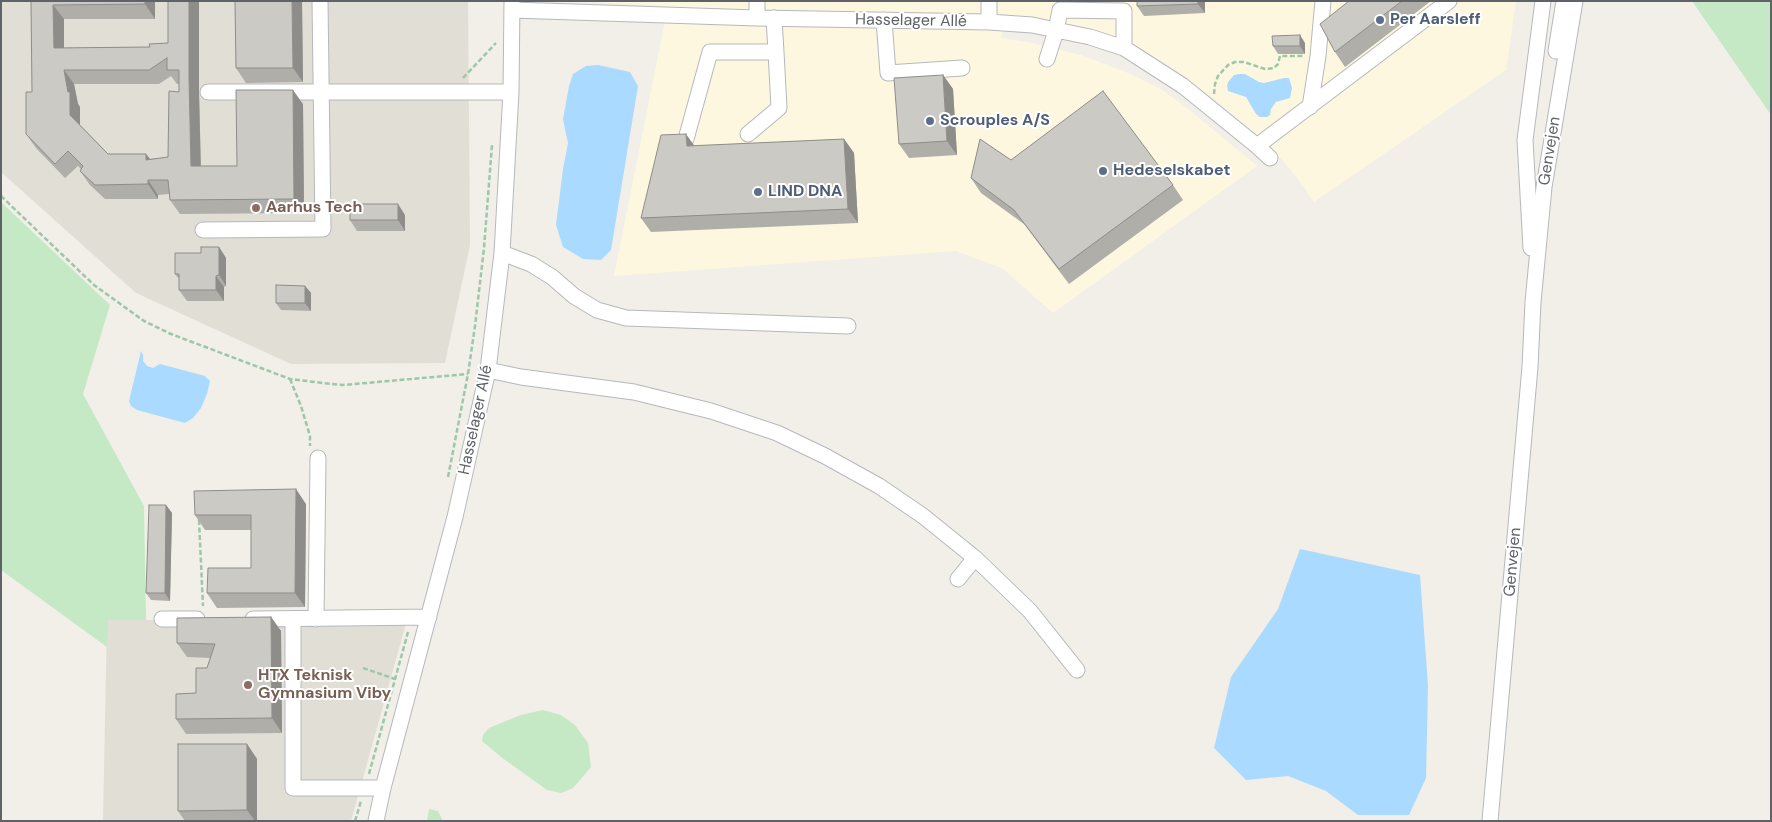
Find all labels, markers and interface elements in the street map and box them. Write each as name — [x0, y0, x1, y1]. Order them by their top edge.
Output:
street label: Hasselager Allé — [855, 10, 967, 32]
place label: Per Aarsleff — [1390, 10, 1481, 30]
marker: Per Aarsleff — [1374, 14, 1386, 26]
place label: Scrouples A/S — [940, 111, 1050, 131]
marker: Scrouples A/S — [924, 115, 936, 127]
street label: Genvejen — [1535, 115, 1565, 187]
place label: Hedeselskabet — [1113, 161, 1230, 181]
marker: Hedeselskabet — [1097, 165, 1109, 177]
place label: LIND DNA — [768, 182, 842, 202]
marker: LIND DNA — [752, 186, 764, 198]
place label: Aarhus Tech — [266, 198, 362, 218]
marker: Aarhus Tech — [250, 202, 262, 214]
street label: Hasselager Allé — [455, 363, 497, 477]
street label: Genvejen — [1500, 527, 1526, 597]
place label: HTX Teknisk Gymnasium Viby — [258, 666, 391, 704]
marker: HTX Teknisk Gymnasium Viby — [242, 679, 254, 691]

